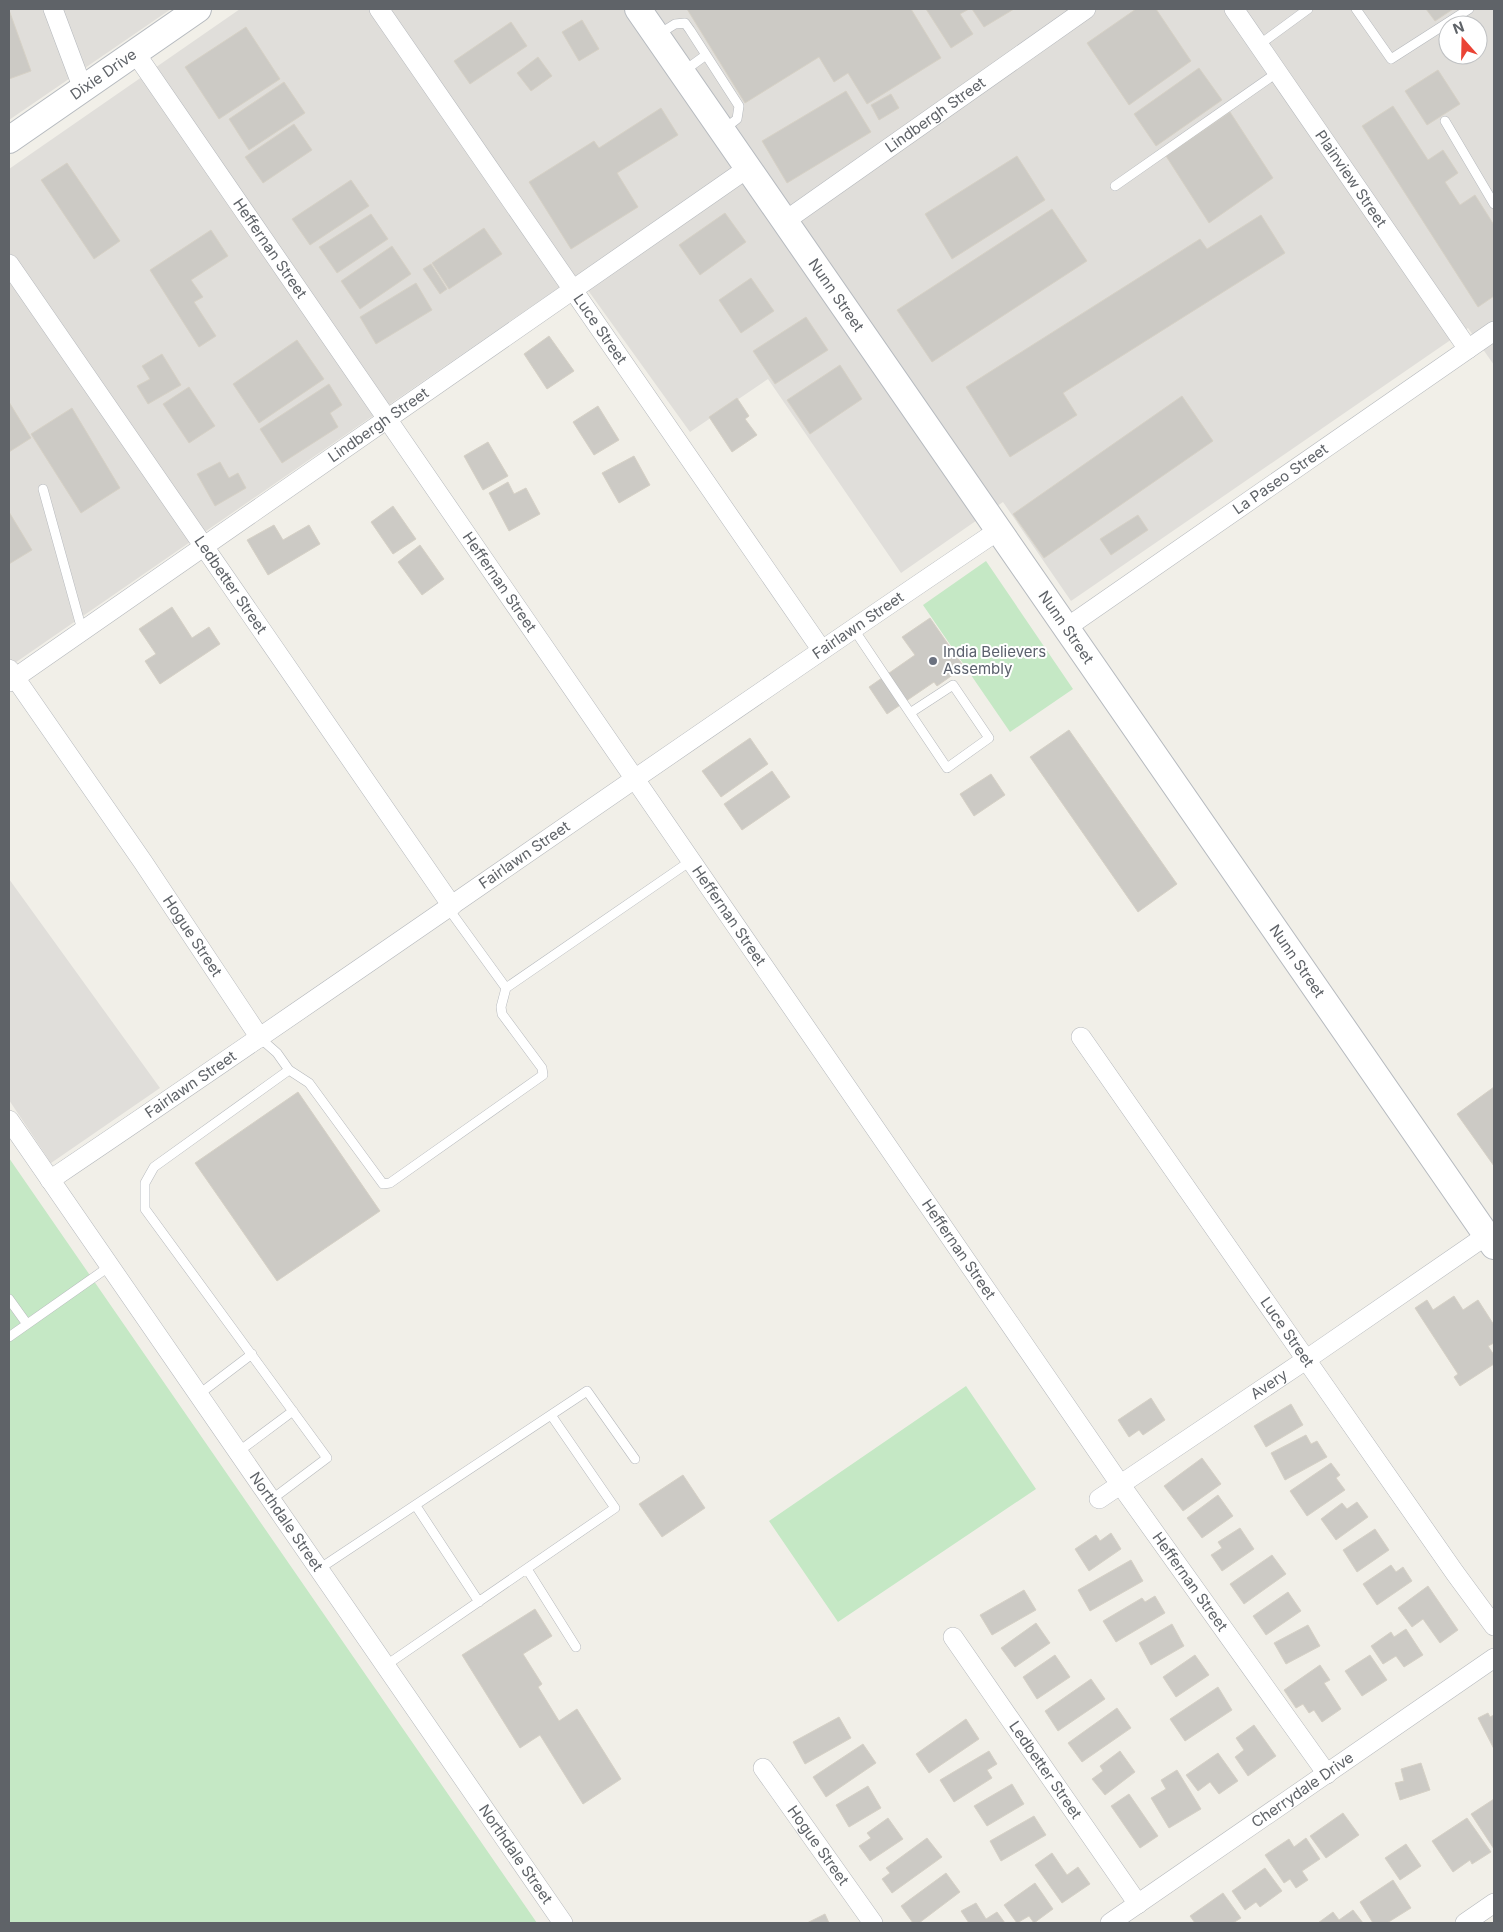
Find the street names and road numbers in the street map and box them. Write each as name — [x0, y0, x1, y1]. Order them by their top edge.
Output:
street label: Dixie Drive — [66, 44, 140, 104]
street label: Lindbergh Street — [881, 73, 989, 156]
street label: Plainview Street — [1311, 126, 1391, 231]
street label: Heffernan Street — [229, 194, 311, 302]
street label: Nunn Street — [805, 255, 868, 335]
street label: Luce Street — [570, 290, 631, 368]
street label: Lindbergh Street — [324, 383, 432, 466]
street label: La Paseo Street — [1229, 439, 1331, 518]
street label: Heffernan Street — [459, 528, 541, 636]
street label: Ledbetter Street — [191, 532, 271, 637]
street label: Fairlawn Street — [809, 587, 907, 663]
street label: Nunn Street — [1034, 587, 1098, 667]
street label: Fairlawn Street — [475, 817, 573, 893]
street label: Heffernan Street — [688, 862, 771, 969]
street label: Hogue Street — [159, 892, 227, 980]
street label: Nunn Street — [1265, 921, 1329, 1001]
street label: Fairlawn Street — [141, 1046, 240, 1122]
street label: Heffernan Street — [918, 1195, 1000, 1303]
street label: Luce Street — [1256, 1293, 1319, 1371]
street label: Avery — [1247, 1365, 1291, 1403]
street label: Northdale Street — [246, 1468, 328, 1575]
street label: Heffernan Street — [1148, 1528, 1232, 1635]
street label: Ledbetter Street — [1005, 1717, 1086, 1822]
street label: Cherrydale Drive — [1248, 1748, 1357, 1832]
street label: Northdale Street — [475, 1801, 557, 1907]
street label: Hogue Street — [784, 1802, 853, 1889]

